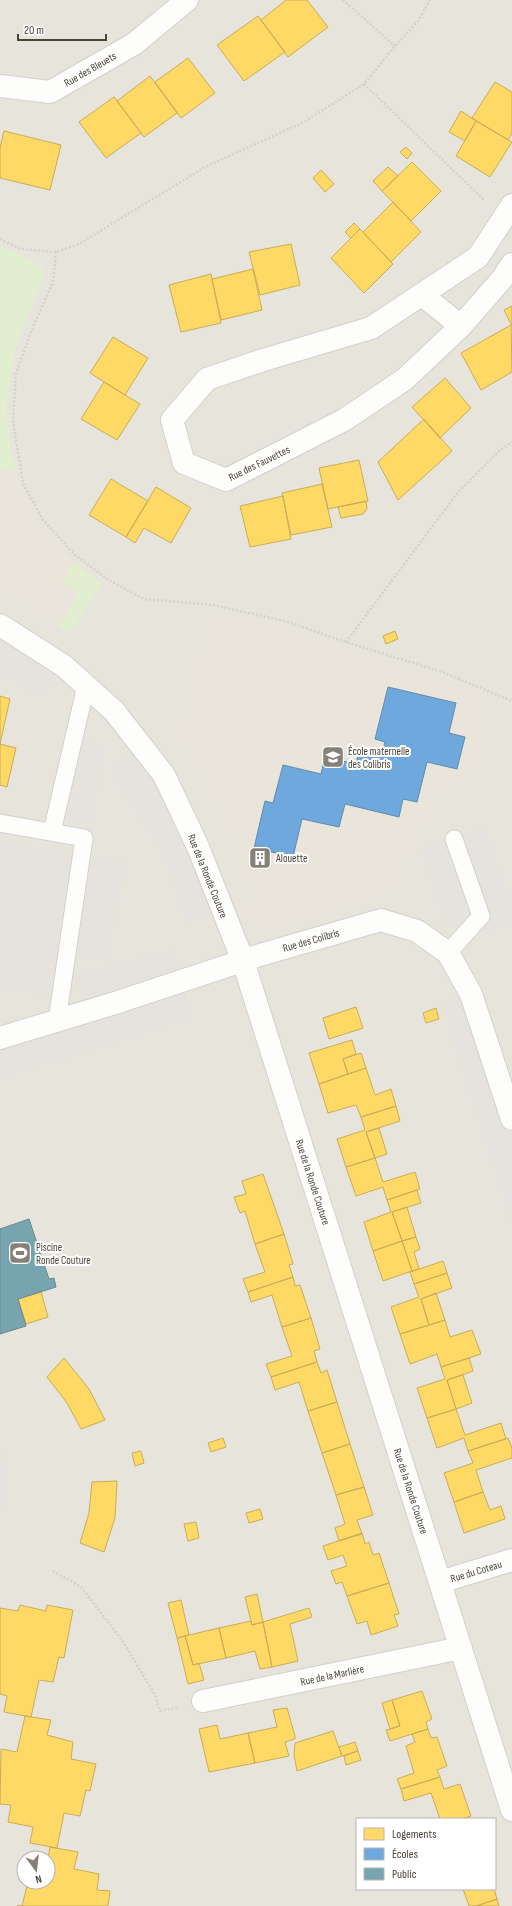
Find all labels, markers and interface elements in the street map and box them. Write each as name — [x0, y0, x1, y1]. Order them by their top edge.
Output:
scale bar — [18, 16, 106, 42]
text: 20 m — [24, 23, 44, 38]
street label: Rue des Bleuets — [62, 49, 119, 90]
street label: Rue des Fauvettes — [226, 443, 292, 484]
school or university icon: École maternelle des Colibris — [320, 744, 346, 770]
place label: École maternelle des Colibris — [348, 745, 409, 771]
street label: Rue de la Ronde Couture — [185, 832, 230, 920]
building icon: Alouette — [247, 845, 273, 871]
place label: Alouette — [275, 852, 307, 865]
street label: Rue des Colibris — [281, 926, 341, 955]
street label: Rue de la Ronde Couture — [293, 1138, 333, 1227]
sports icon: Piscine Ronde Couture — [7, 1240, 33, 1266]
place label: Piscine Ronde Couture — [36, 1241, 91, 1267]
street label: Rue de la Ronde Couture — [391, 1447, 431, 1536]
street label: Rue du Coteau — [449, 1557, 504, 1585]
street label: Rue de la Marlière — [299, 1662, 365, 1689]
legend — [356, 1818, 496, 1890]
text: Logements — [392, 1827, 436, 1842]
text: Écoles — [392, 1847, 418, 1862]
north arrow — [16, 1850, 56, 1890]
text: Public — [392, 1867, 417, 1882]
text: N — [34, 1872, 43, 1886]

